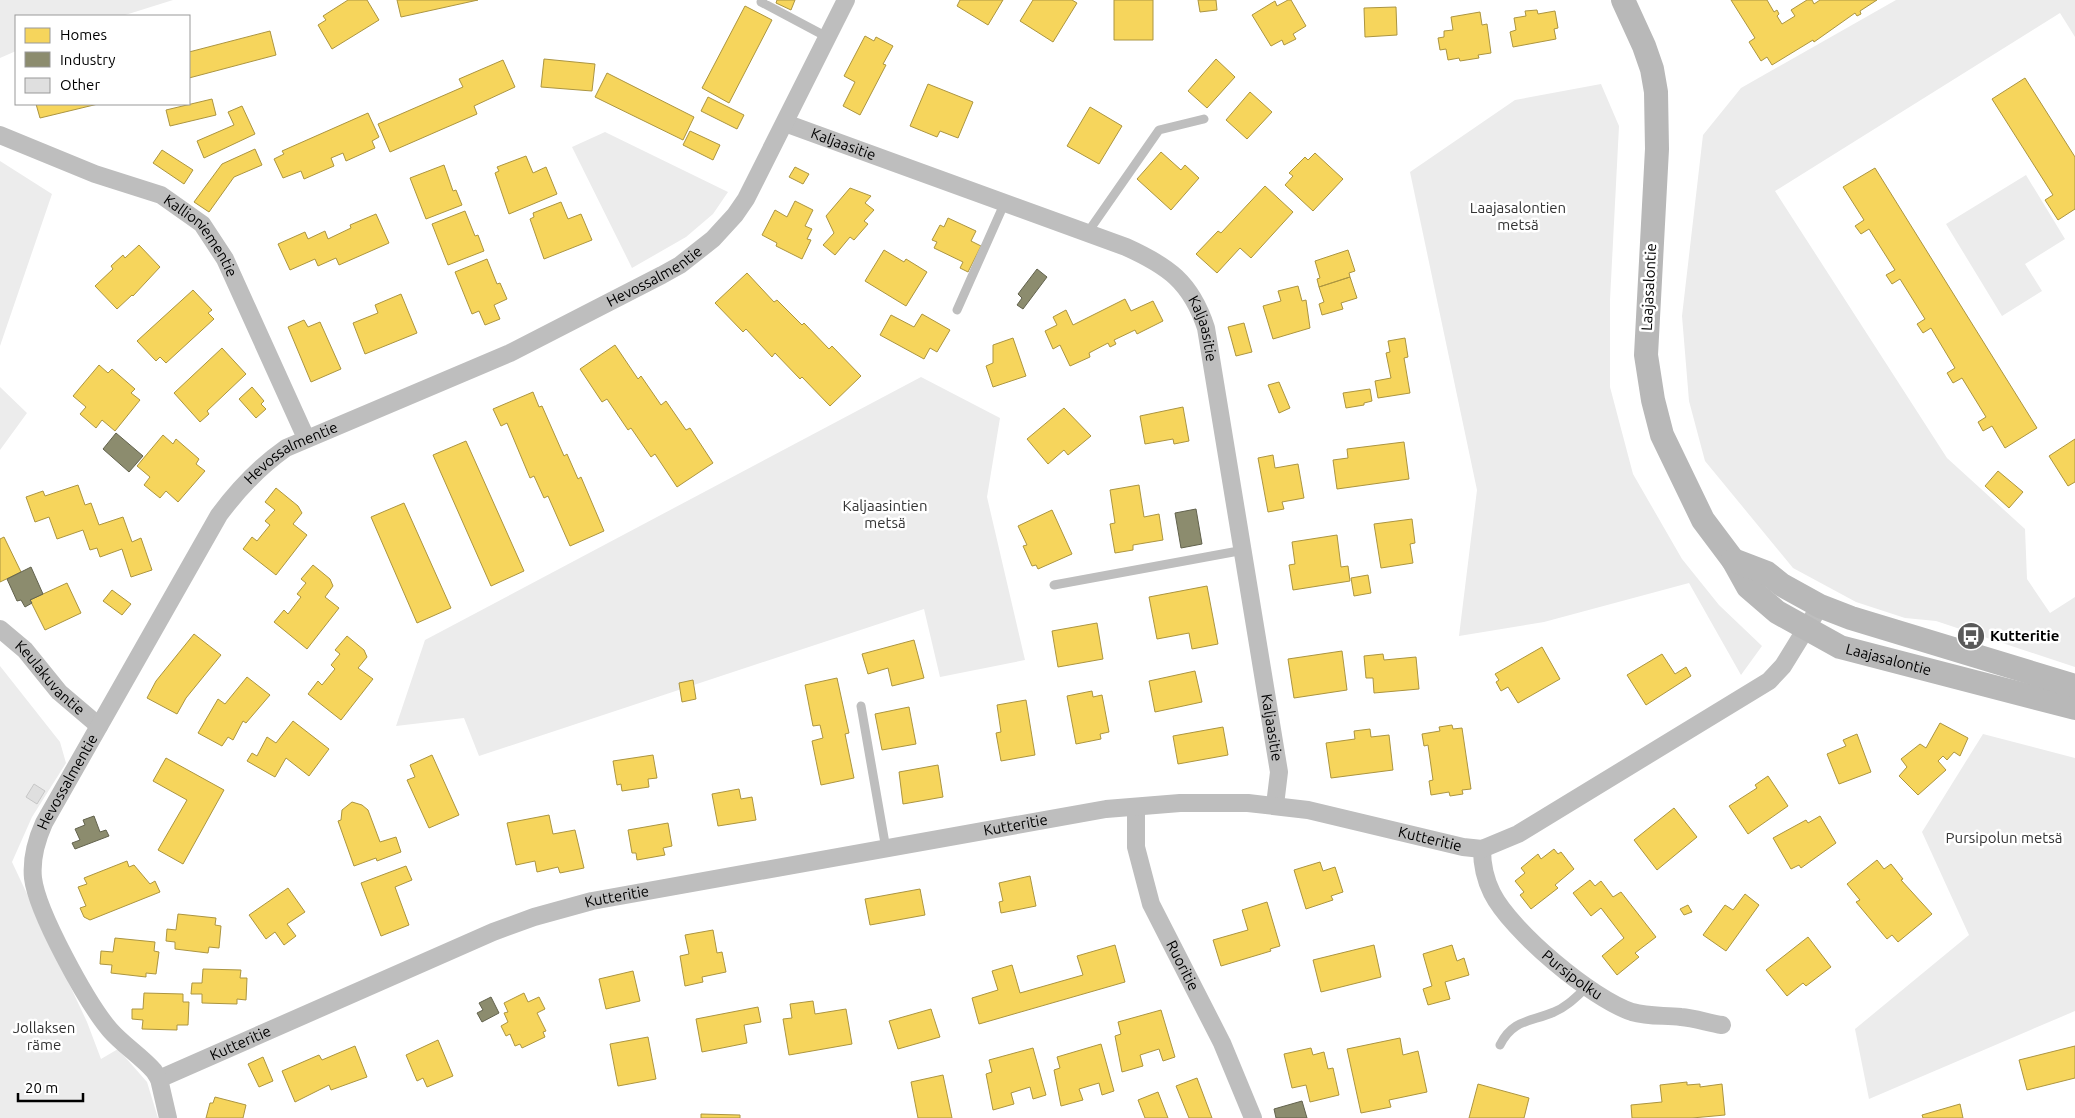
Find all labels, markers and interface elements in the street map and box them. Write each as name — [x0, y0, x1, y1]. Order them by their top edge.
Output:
legend — [15, 15, 190, 105]
text: Homes — [60, 26, 107, 43]
text: Industry — [60, 51, 115, 68]
text: Other — [60, 76, 100, 93]
street label: Kaljaasitie — [809, 124, 878, 163]
street label: Kallioniementie — [161, 191, 241, 279]
park label: Laajasalontien metsä — [1470, 199, 1566, 233]
street label: Hevossalmentie — [604, 242, 705, 310]
street label: Laajasalontie — [1638, 243, 1659, 331]
street label: Kaljaasitie — [1185, 292, 1220, 363]
street label: Hevossalmentie — [240, 418, 340, 487]
park label: Kaljaasintien metsä — [843, 497, 927, 531]
bus stop icon: Kutteritie — [1956, 621, 1986, 651]
place label: Kutteritie — [1990, 627, 2059, 644]
street label: Keulakuvantie — [12, 637, 88, 718]
street label: Laajasalontie — [1844, 640, 1933, 678]
street label: Kaljaasitie — [1258, 693, 1286, 762]
street label: Hevossalmentie — [33, 731, 101, 832]
street label: Kutteritie — [982, 811, 1049, 839]
street label: Kutteritie — [1397, 823, 1464, 854]
park label: Pursipolun metsä — [1946, 829, 2062, 846]
street label: Kutteritie — [583, 882, 650, 911]
street label: Ruoritie — [1163, 937, 1203, 993]
street label: Pursipolku — [1539, 946, 1605, 1003]
park label: Jollaksen räme — [13, 1019, 75, 1053]
street label: Kutteritie — [207, 1022, 273, 1064]
scale bar — [18, 1070, 82, 1102]
text: 20 m — [25, 1079, 58, 1096]

